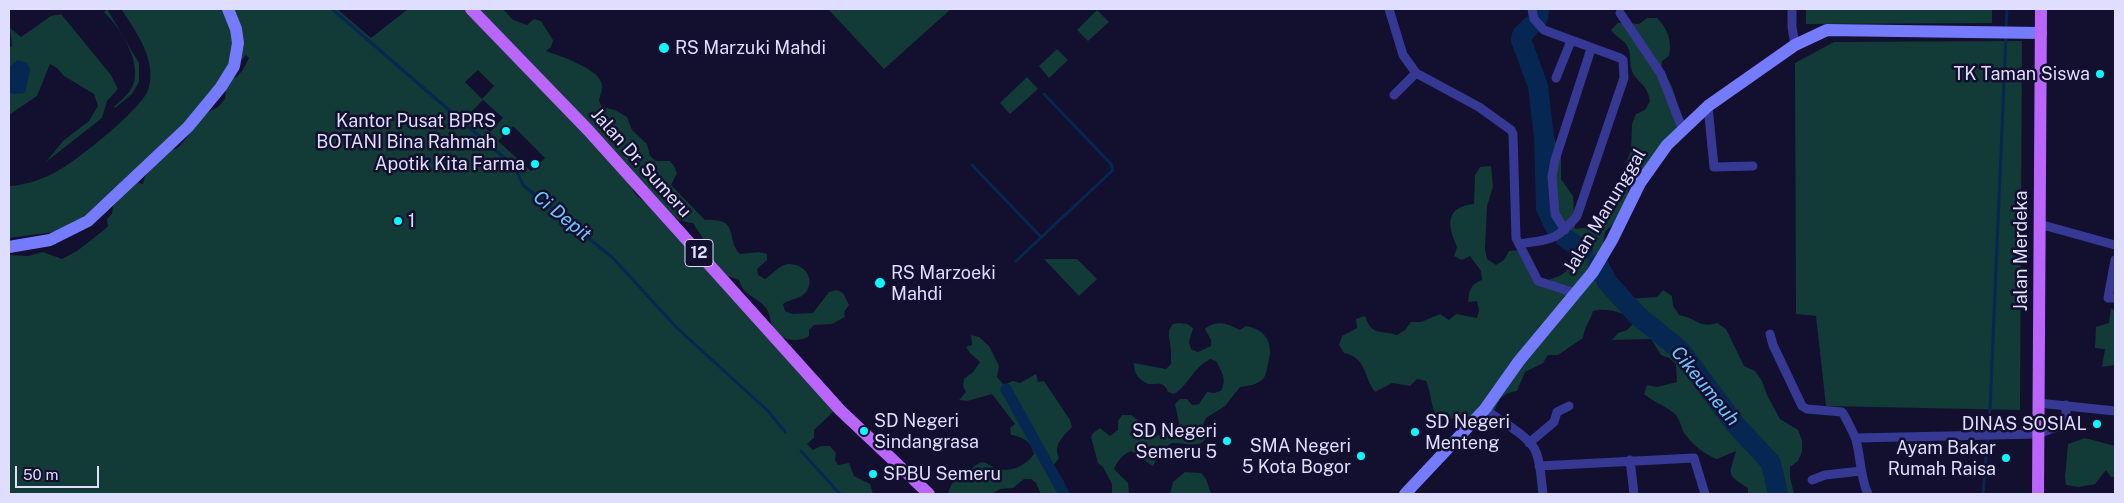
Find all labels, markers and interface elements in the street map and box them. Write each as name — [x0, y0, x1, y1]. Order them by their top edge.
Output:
place label: RS Marzuki Mahdi — [675, 37, 826, 59]
marker: RS Marzuki Mahdi — [657, 41, 671, 55]
place label: TK Taman Siswa — [1953, 63, 2090, 85]
marker: TK Taman Siswa — [2094, 68, 2106, 80]
street label: Jalan Dr. Sumeru — [586, 104, 696, 222]
place label: Kantor Pusat BPRS BOTANI Bina Rahmah — [316, 110, 496, 152]
marker: Kantor Pusat BPRS BOTANI Bina Rahmah — [500, 125, 512, 137]
street label: Jalan Manunggal — [1559, 145, 1651, 277]
place label: Apotik Kita Farma — [375, 153, 525, 175]
marker: Apotik Kita Farma — [529, 158, 541, 170]
water label: Ci Depit — [528, 186, 596, 246]
street label: Jalan Merdeka — [2010, 191, 2032, 311]
place label: 1 — [408, 210, 415, 232]
marker: 1 — [392, 215, 404, 227]
road number: 12 — [685, 240, 713, 266]
place label: RS Marzoeki Mahdi — [891, 262, 996, 304]
marker: RS Marzoeki Mahdi — [873, 276, 887, 290]
water label: Cikeumeuh — [1666, 342, 1744, 430]
place label: SD Negeri Sindangrasa — [874, 410, 979, 452]
place label: SD Negeri Menteng — [1425, 411, 1510, 454]
place label: DINAS SOSIAL — [1962, 413, 2087, 435]
marker: DINAS SOSIAL — [2091, 418, 2103, 430]
place label: SD Negeri Semeru 5 — [1132, 420, 1217, 462]
marker: SD Negeri Sindangrasa — [858, 425, 870, 437]
marker: SD Negeri Menteng — [1409, 426, 1421, 438]
marker: SD Negeri Semeru 5 — [1221, 435, 1233, 447]
place label: SMA Negeri 5 Kota Bogor — [1242, 435, 1351, 478]
place label: Ayam Bakar Rumah Raisa — [1888, 437, 1996, 479]
marker: SMA Negeri 5 Kota Bogor — [1355, 450, 1367, 462]
marker: Ayam Bakar Rumah Raisa — [2000, 452, 2012, 464]
scale bar — [18, 456, 101, 488]
place label: SPBU Semeru — [883, 463, 1001, 485]
text: 50 m — [23, 466, 58, 483]
marker: SPBU Semeru — [867, 468, 879, 480]

